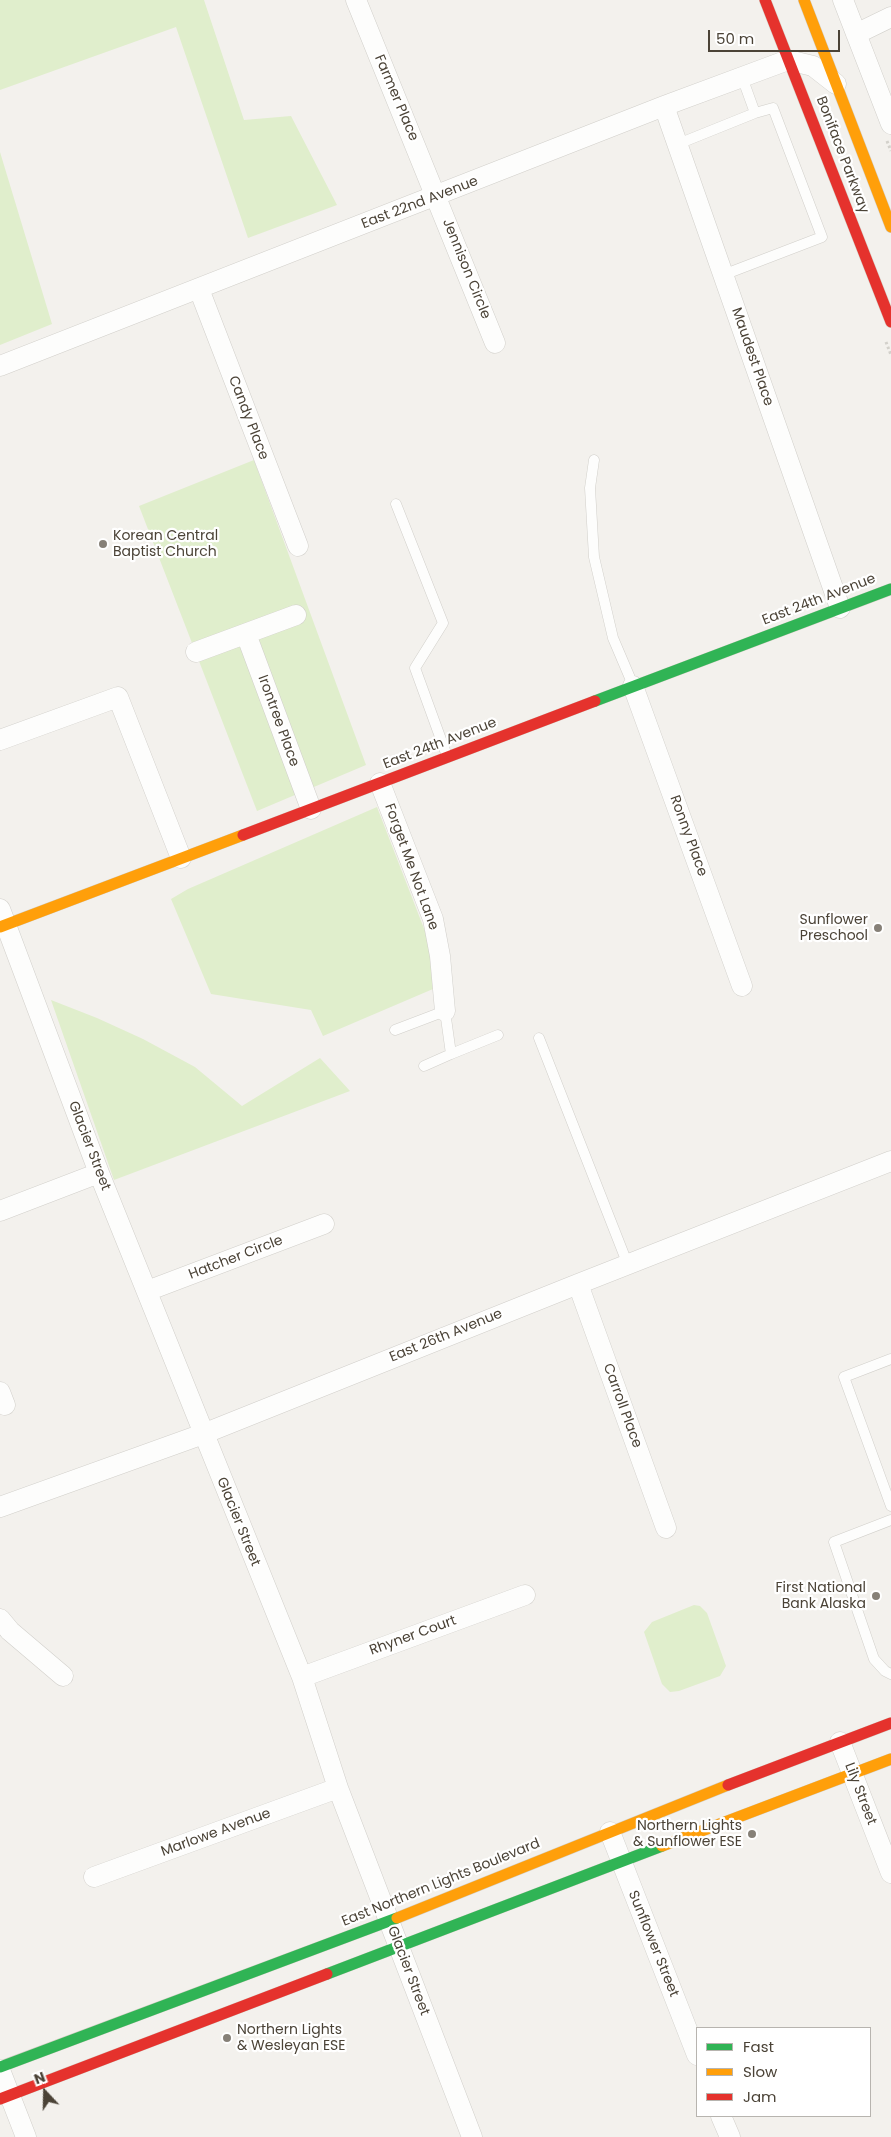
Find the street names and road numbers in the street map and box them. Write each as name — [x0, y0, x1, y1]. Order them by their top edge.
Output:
street label: Farmer Place — [370, 52, 422, 144]
street label: Boniface Parkway — [812, 94, 872, 216]
street label: East 22nd Avenue — [359, 173, 481, 233]
street label: Jennison Circle — [438, 216, 494, 322]
street label: Maudest Place — [727, 306, 777, 408]
street label: Candy Place — [224, 374, 272, 462]
street label: East 24th Avenue — [760, 571, 878, 629]
street label: Irontree Place — [254, 673, 302, 769]
street label: East 24th Avenue — [381, 715, 499, 773]
street label: Ronny Place — [666, 793, 710, 879]
street label: Forget Me Not Lane — [380, 801, 442, 933]
street label: Glacier Street — [64, 1099, 114, 1193]
street label: Hatcher Circle — [187, 1232, 285, 1284]
street label: East 26th Avenue — [387, 1306, 505, 1366]
street label: Carroll Place — [599, 1362, 645, 1450]
street label: Glacier Street — [213, 1475, 263, 1569]
street label: Rhyner Court — [367, 1613, 459, 1659]
street label: Lily Street — [840, 1760, 880, 1828]
street label: Marlowe Avenue — [159, 1805, 273, 1861]
street label: East Northern Lights Boulevard — [339, 1835, 543, 1931]
street label: Sunflower Street — [624, 1888, 682, 2000]
street label: Glacier Street — [383, 1924, 433, 2018]

